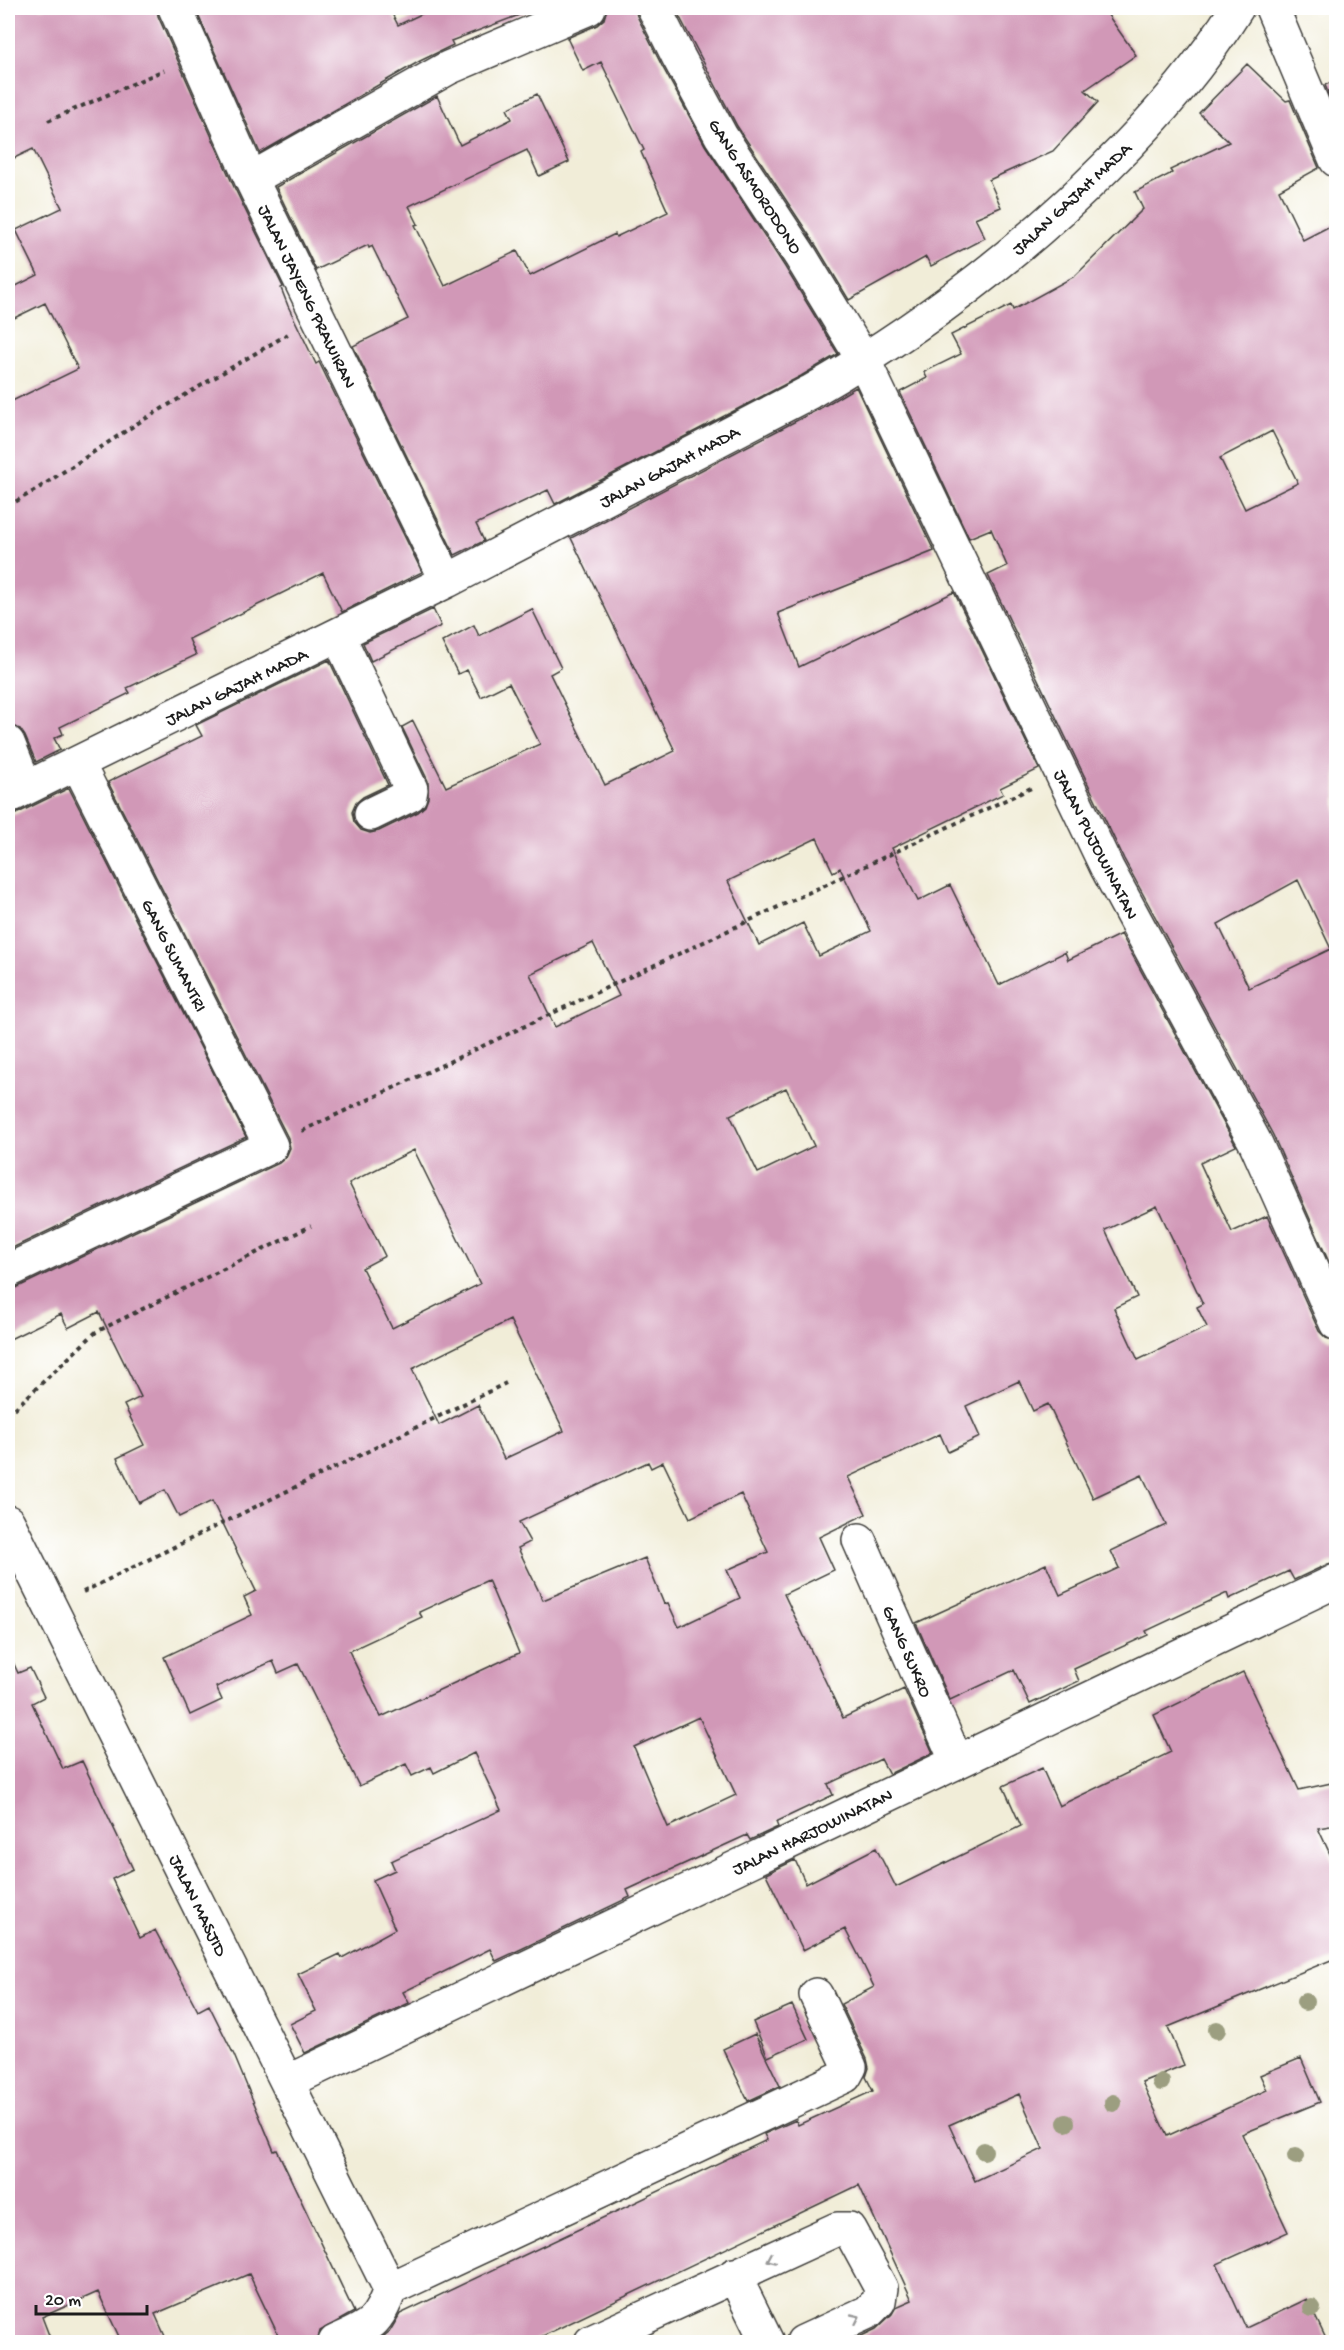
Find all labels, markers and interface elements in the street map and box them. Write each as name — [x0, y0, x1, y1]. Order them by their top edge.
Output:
street label: GANG ASMORODONO — [702, 116, 806, 259]
street label: JALAN GAJAH MADA — [1009, 138, 1138, 261]
street label: JALAN JAYENG PRAWIRAN — [252, 202, 359, 392]
street label: JALAN GAJAH MADA — [597, 422, 745, 514]
street label: JALAN GAJAH MADA — [163, 644, 313, 732]
street label: JALAN PUJOWINATAN — [1048, 767, 1142, 924]
street label: GANG SUMANTRI — [135, 896, 210, 1016]
street label: GANG SUKRO — [876, 1603, 935, 1701]
street label: JALAN HARJOWINATAN — [730, 1785, 897, 1881]
street label: JALAN MASJID — [163, 1852, 231, 1961]
one-way arrow — [766, 2252, 777, 2264]
scale bar — [36, 2278, 147, 2316]
text: 20 m — [45, 2291, 81, 2312]
one-way arrow — [850, 2313, 861, 2325]

